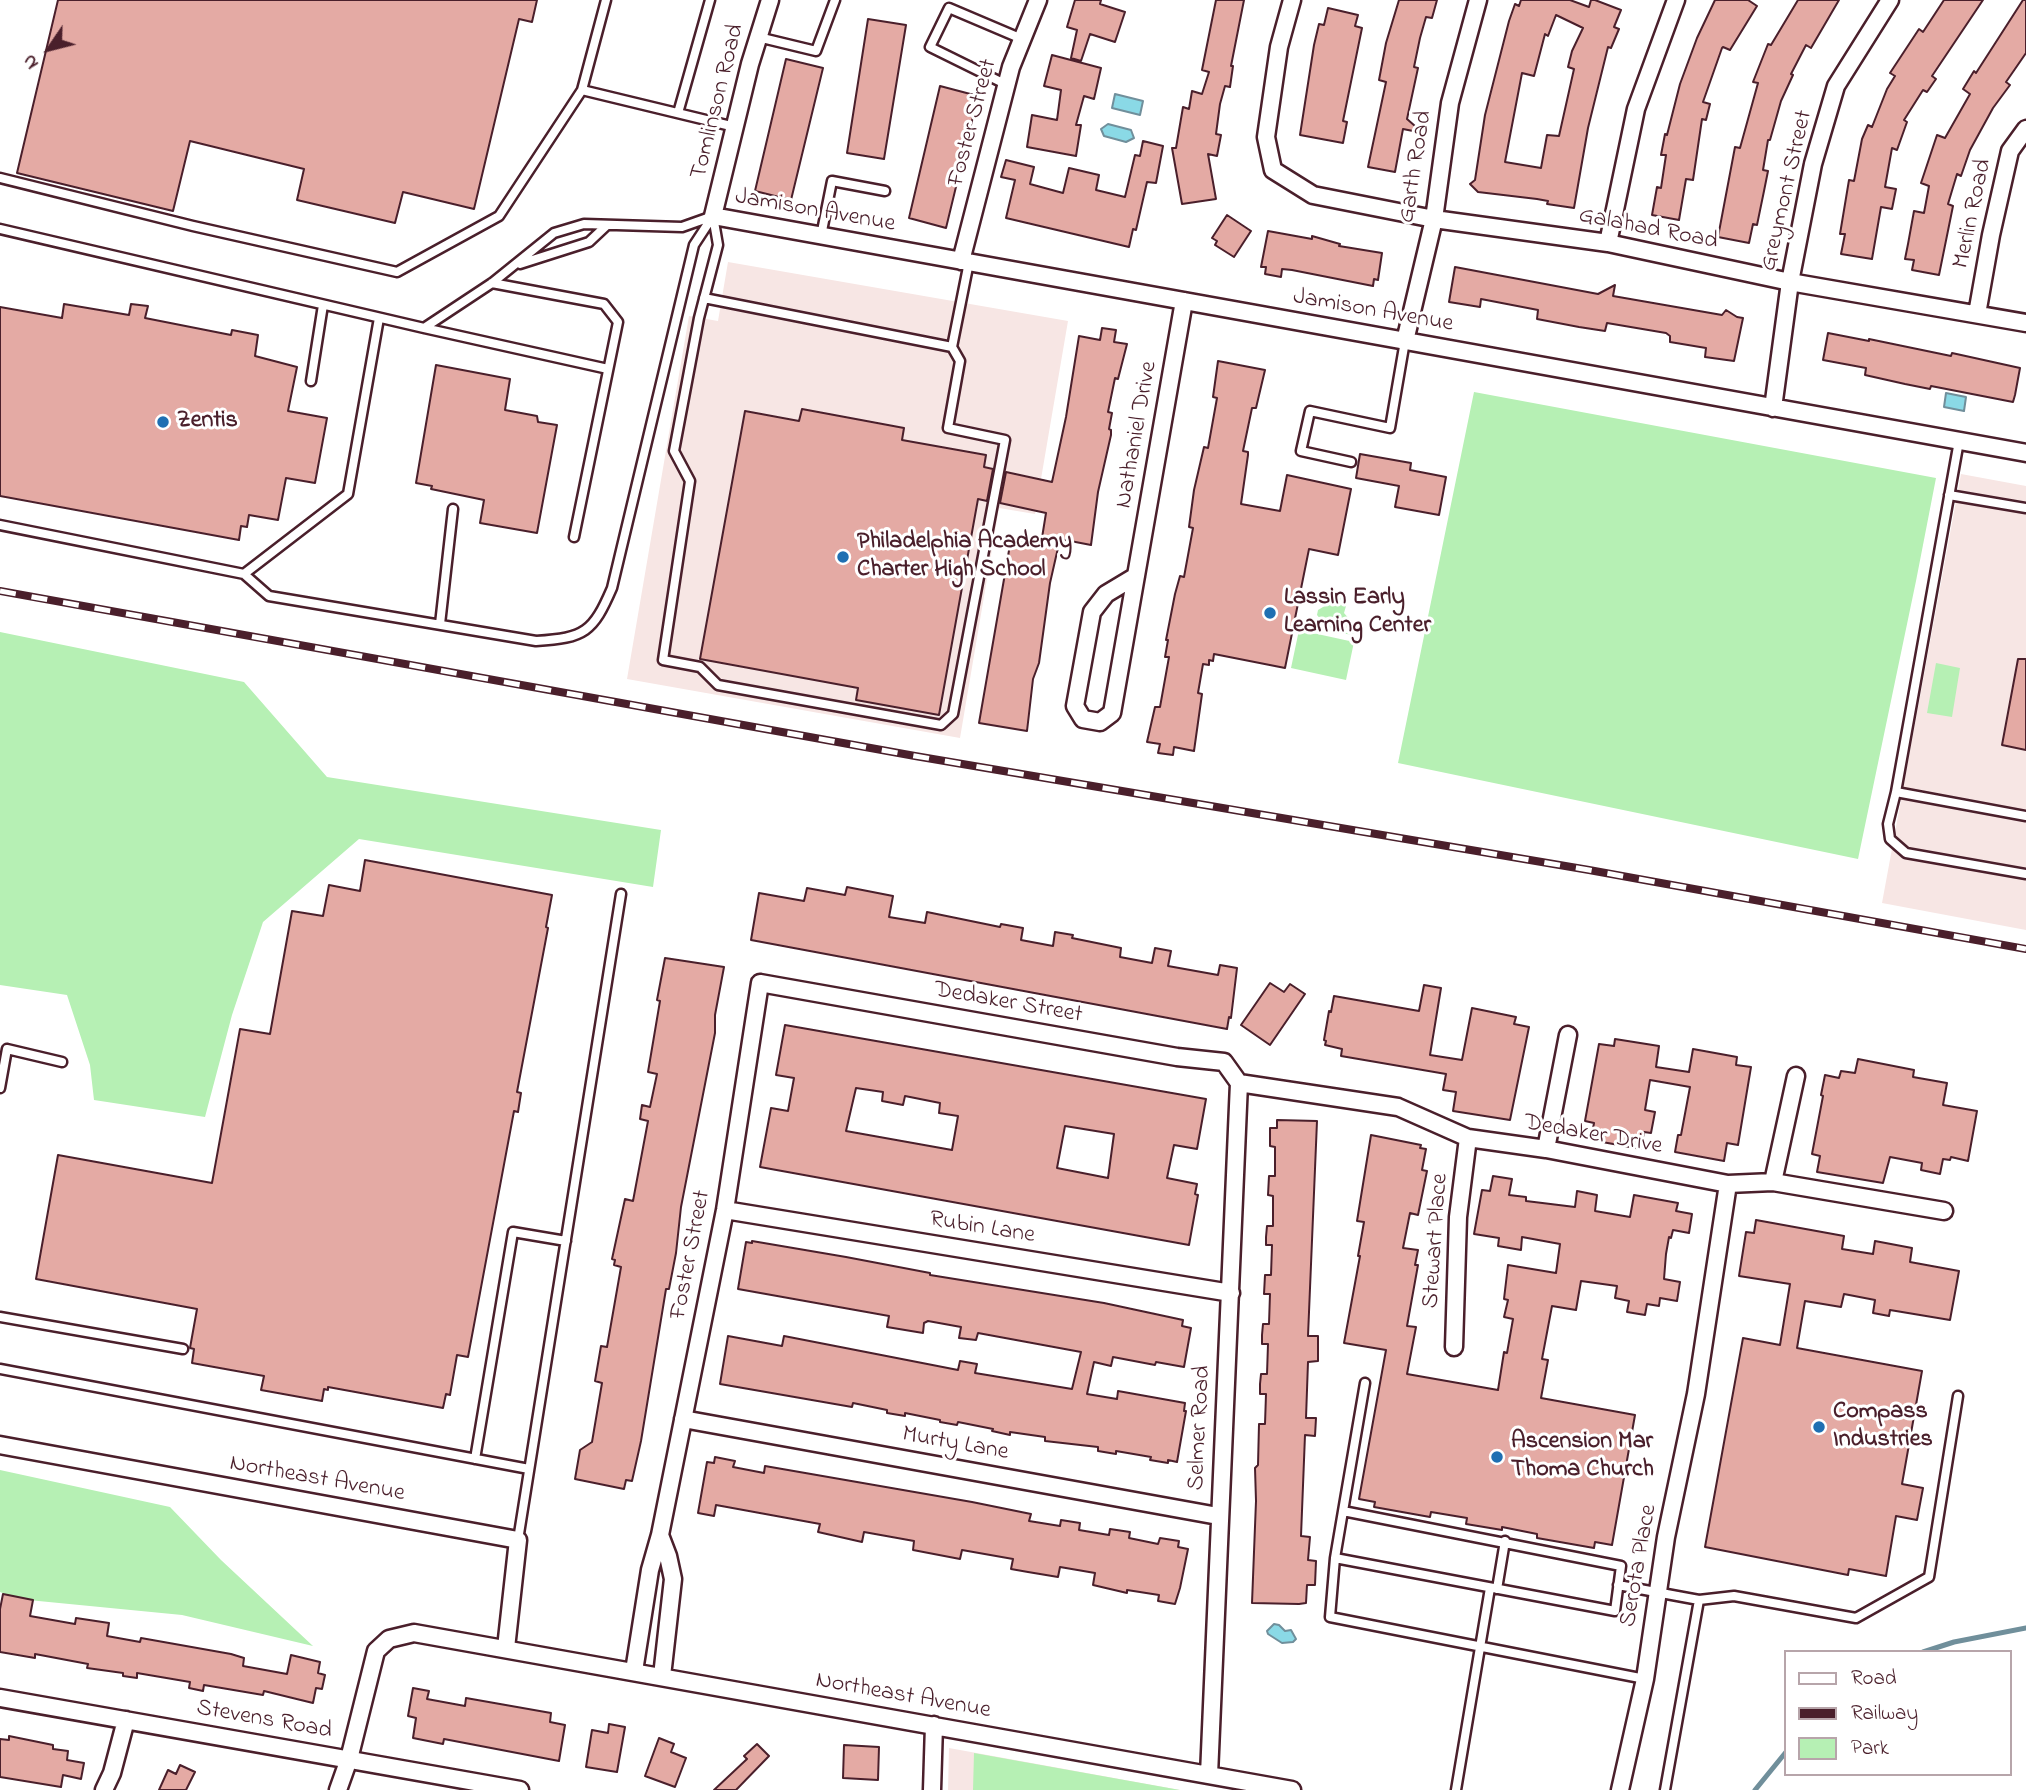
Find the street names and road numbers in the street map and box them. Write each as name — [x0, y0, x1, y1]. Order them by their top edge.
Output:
street label: Tomlinson Road — [686, 21, 752, 183]
street label: Foster Street — [943, 56, 1005, 190]
street label: Greymont Street — [1756, 108, 1820, 274]
street label: Garth Road — [1394, 109, 1440, 225]
street label: Merlin Road — [1948, 157, 2000, 271]
street label: Jamison Avenue — [733, 184, 897, 240]
street label: Galahad Road — [1576, 202, 1720, 258]
street label: Jamison Avenue — [1291, 284, 1455, 340]
street label: Nathaniel Drive — [1111, 359, 1165, 511]
street label: Dedaker Street — [932, 977, 1084, 1031]
street label: Dedaker Drive — [1522, 1110, 1664, 1162]
street label: Stewart Place — [1418, 1173, 1456, 1309]
street label: Foster Street — [665, 1188, 719, 1322]
street label: Rubin Lane — [927, 1206, 1037, 1252]
street label: Selmer Road — [1183, 1365, 1219, 1491]
street label: Murty Lane — [900, 1421, 1010, 1469]
street label: Northeast Avenue — [227, 1450, 407, 1510]
street label: Serota Place — [1615, 1502, 1665, 1630]
street label: Northeast Avenue — [813, 1667, 993, 1727]
street label: Stevens Road — [194, 1695, 334, 1747]

